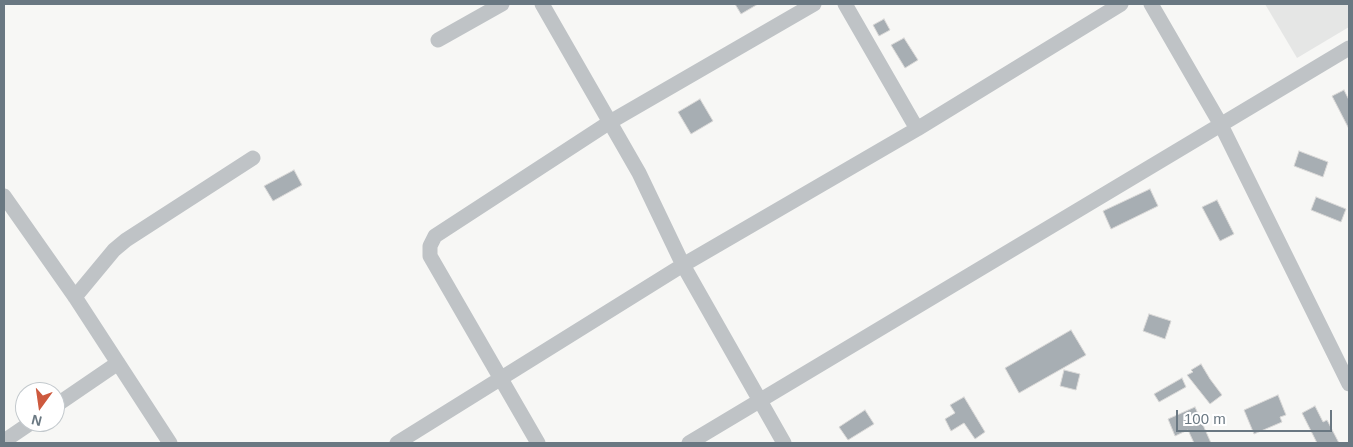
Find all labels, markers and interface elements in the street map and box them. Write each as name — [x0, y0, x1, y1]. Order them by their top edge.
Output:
north arrow — [15, 382, 65, 432]
scale bar — [1178, 400, 1334, 432]
text: 100 m — [1184, 410, 1226, 427]
text: N — [30, 412, 43, 430]

